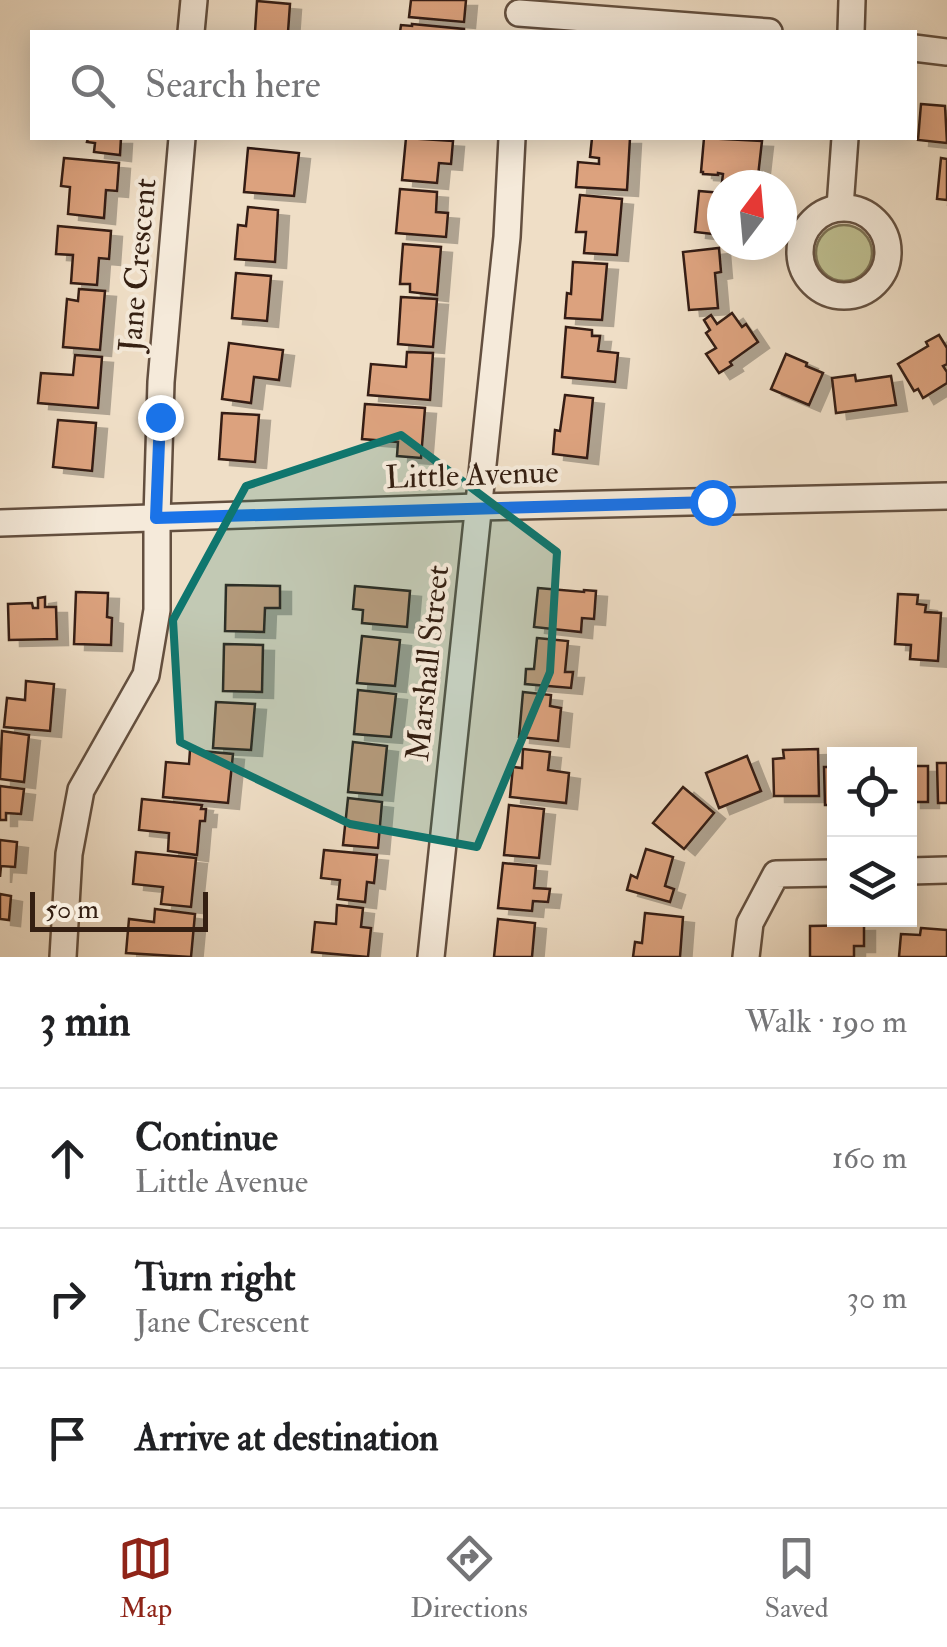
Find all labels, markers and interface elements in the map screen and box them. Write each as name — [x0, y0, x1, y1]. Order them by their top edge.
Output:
search box — [30, 30, 917, 140]
icon: search — [65, 58, 120, 113]
text: Search here — [145, 61, 321, 109]
north arrow — [707, 170, 797, 260]
street label: Jane Crescent — [110, 176, 166, 355]
route end — [138, 395, 184, 441]
street label: Little Avenue — [385, 452, 559, 498]
route start — [690, 480, 736, 526]
street label: Marshall Street — [398, 563, 458, 763]
map controls — [827, 747, 917, 927]
button: locate — [827, 747, 917, 837]
button: layers — [827, 837, 917, 927]
scale bar — [30, 887, 208, 931]
text: 50 m — [45, 892, 99, 927]
text: 3 min — [40, 996, 130, 1048]
text: Walk · 190 m — [745, 1002, 907, 1042]
text: Continue — [135, 1114, 278, 1162]
icon: ahead — [40, 1131, 95, 1186]
text: 160 m — [832, 1138, 907, 1178]
text: Little Avenue — [135, 1162, 308, 1202]
text: Turn right — [135, 1254, 296, 1302]
icon: right — [40, 1271, 95, 1326]
text: 30 m — [847, 1278, 907, 1318]
text: Jane Crescent — [135, 1302, 309, 1342]
icon: arrive — [40, 1411, 95, 1466]
text: Arrive at destination — [135, 1414, 439, 1462]
tab: Map — [118, 1531, 173, 1626]
tab: Directions — [410, 1531, 528, 1626]
tab: Saved — [765, 1531, 829, 1626]

